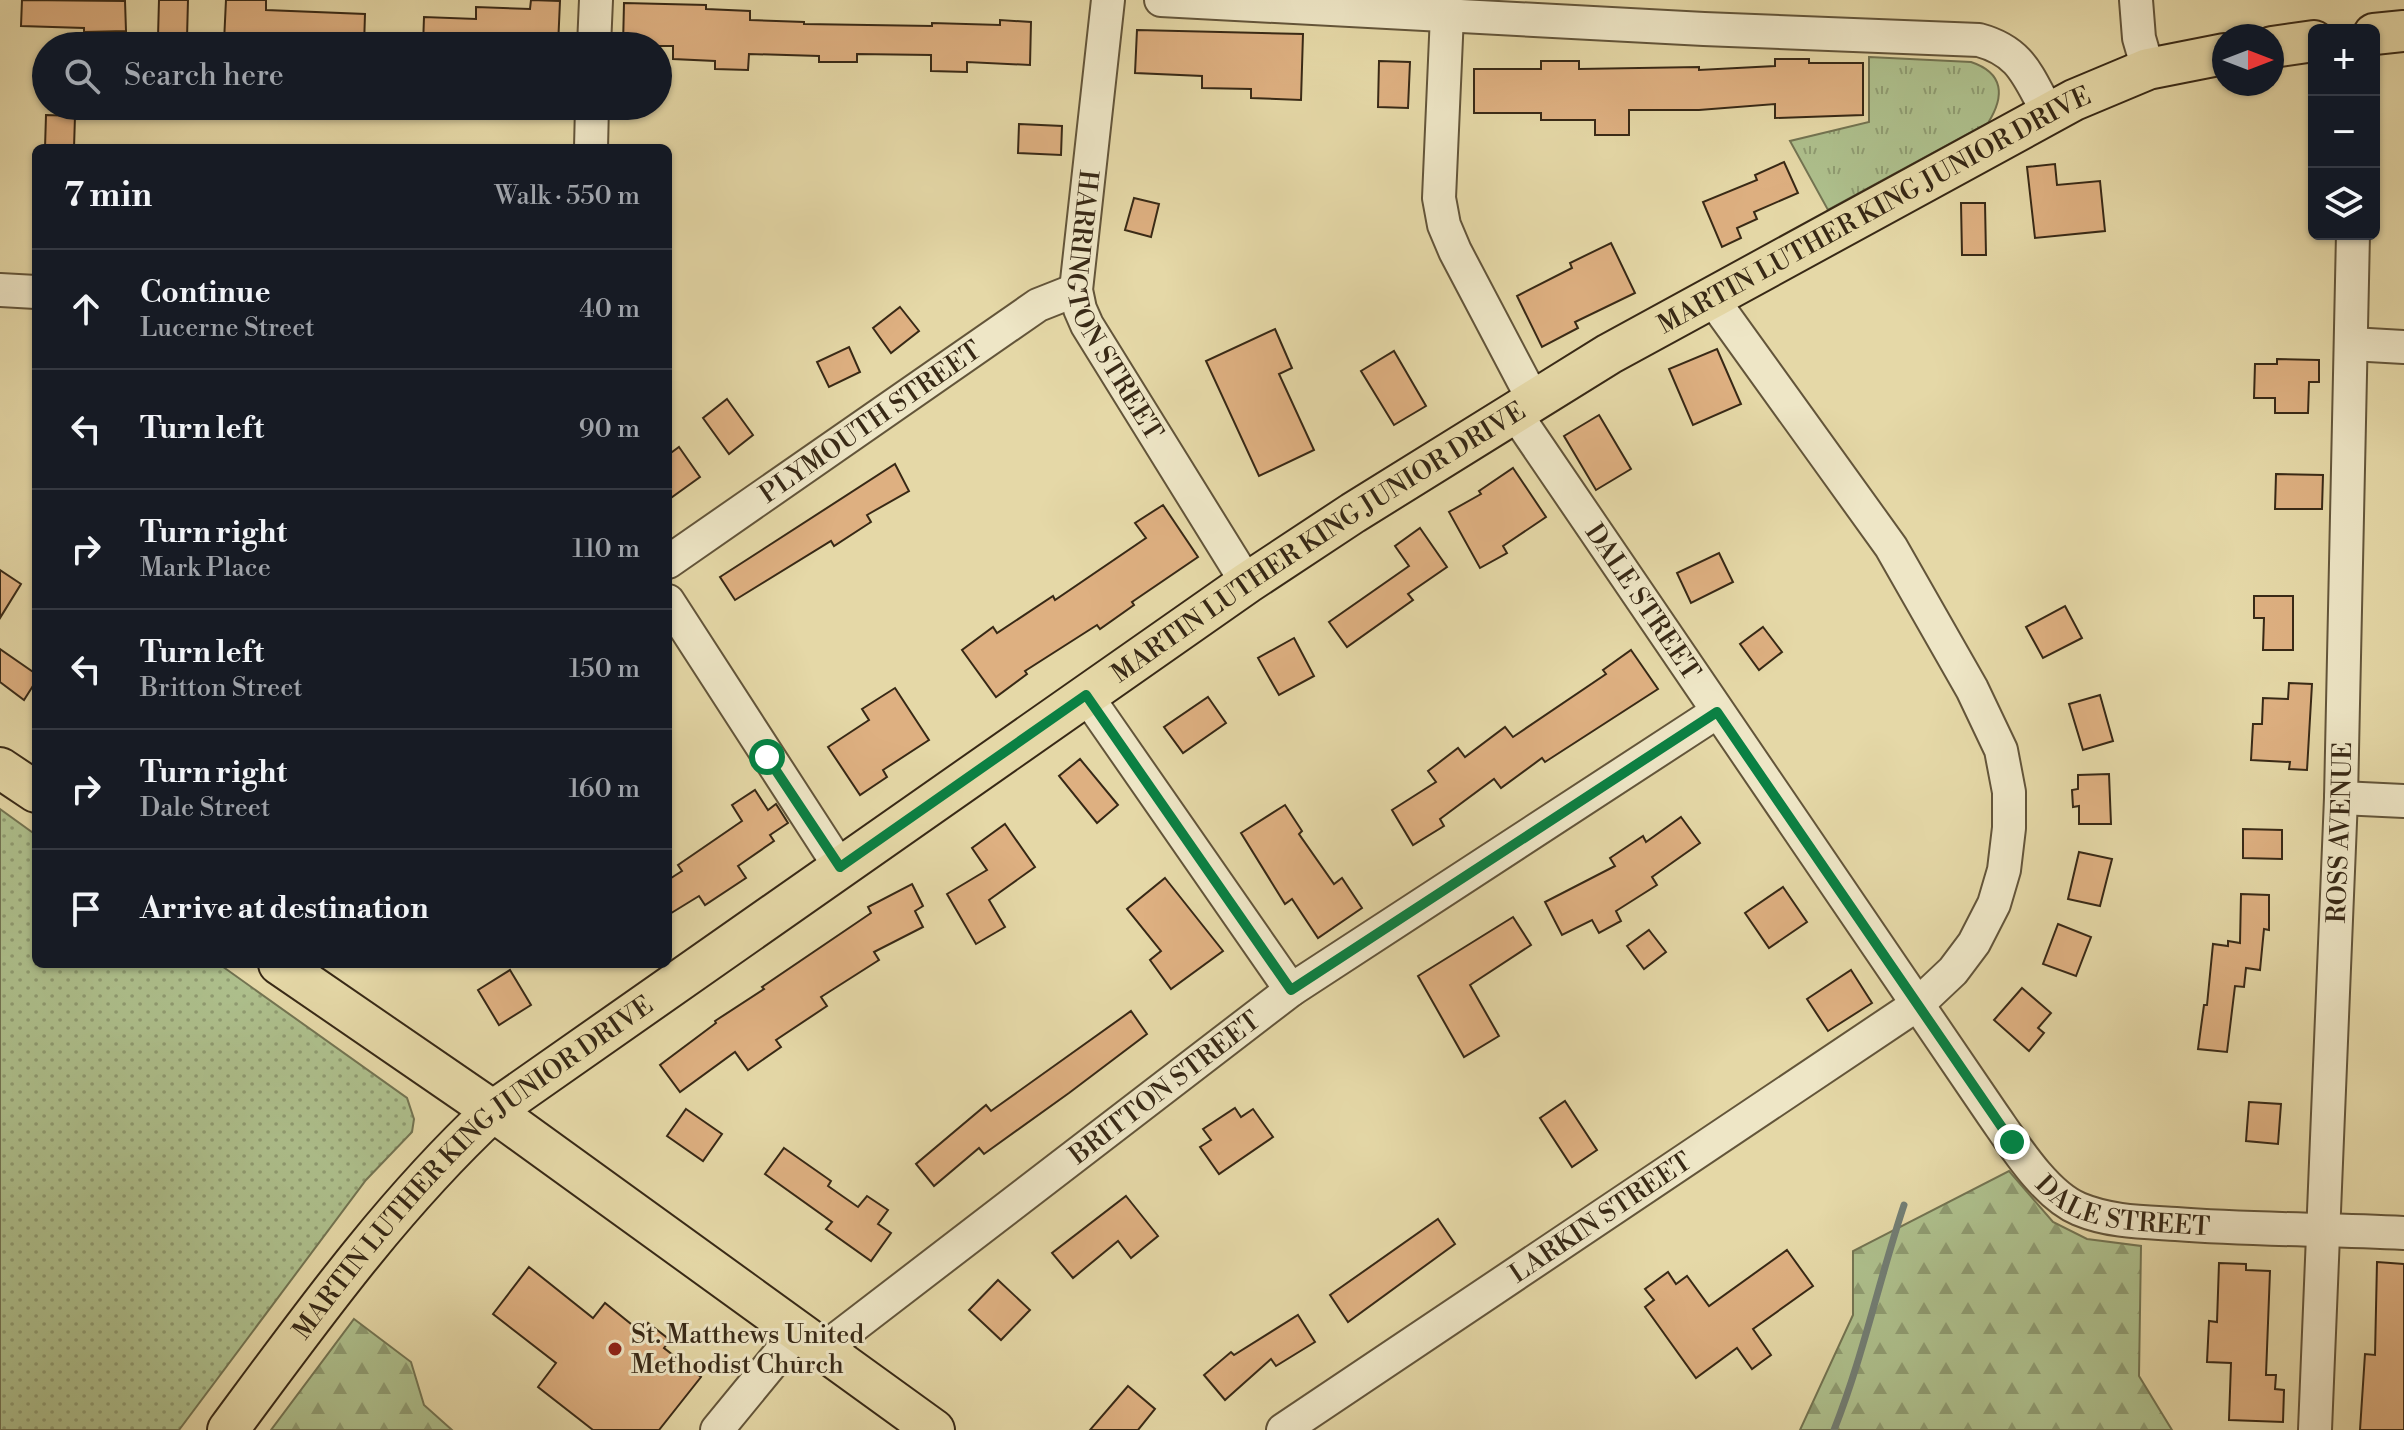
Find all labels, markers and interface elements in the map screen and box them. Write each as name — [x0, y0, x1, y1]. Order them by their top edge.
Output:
north arrow — [2212, 24, 2284, 96]
map controls — [2308, 24, 2380, 240]
button: + — [2308, 24, 2380, 96]
search box — [32, 32, 672, 120]
icon: search — [60, 54, 104, 98]
text: Search here — [124, 57, 284, 95]
street label: MARTIN LUTHER KING JUNIOR DRIVE — [1652, 80, 2096, 341]
button: − — [2308, 96, 2380, 168]
street label: HARRINGTON STREET — [1059, 168, 1169, 446]
button: layers — [2308, 168, 2380, 240]
text: 7 min — [64, 175, 152, 217]
text: Walk · 550 m — [495, 180, 640, 212]
text: Continue — [140, 274, 271, 312]
icon: ahead — [64, 287, 108, 331]
text: 40 m — [579, 293, 640, 325]
text: Lucerne Street — [140, 312, 315, 344]
street label: PLYMOUTH STREET — [754, 334, 988, 511]
street label: MARTIN LUTHER KING JUNIOR DRIVE — [1106, 395, 1531, 690]
icon: left — [64, 407, 108, 451]
text: Turn left — [140, 410, 264, 448]
text: 90 m — [579, 413, 640, 445]
text: Turn right — [140, 514, 287, 552]
street label: DALE STREET — [1578, 518, 1707, 686]
icon: right — [64, 527, 108, 571]
text: 110 m — [572, 533, 640, 565]
text: Mark Place — [140, 552, 271, 584]
text: Turn left — [140, 634, 264, 672]
icon: left — [64, 647, 108, 691]
text: 150 m — [569, 653, 640, 685]
text: Britton Street — [140, 672, 302, 704]
route start — [749, 739, 785, 775]
street label: ROSS AVENUE — [2321, 741, 2359, 924]
text: Turn right — [140, 754, 287, 792]
icon: right — [64, 767, 108, 811]
text: 160 m — [569, 773, 640, 805]
text: Dale Street — [140, 792, 270, 824]
icon: arrive — [64, 887, 108, 931]
text: Arrive at destination — [140, 890, 429, 928]
street label: MARTIN LUTHER KING JUNIOR DRIVE — [286, 989, 659, 1346]
street label: BRITTON STREET — [1062, 1005, 1267, 1172]
route end — [1994, 1124, 2030, 1160]
street label: LARKIN STREET — [1504, 1146, 1698, 1290]
street label: DALE STREET — [2028, 1169, 2211, 1243]
place label: St. Matthews United Methodist Church — [631, 1319, 864, 1381]
marker: St. Matthews United Methodist Church — [606, 1340, 624, 1358]

